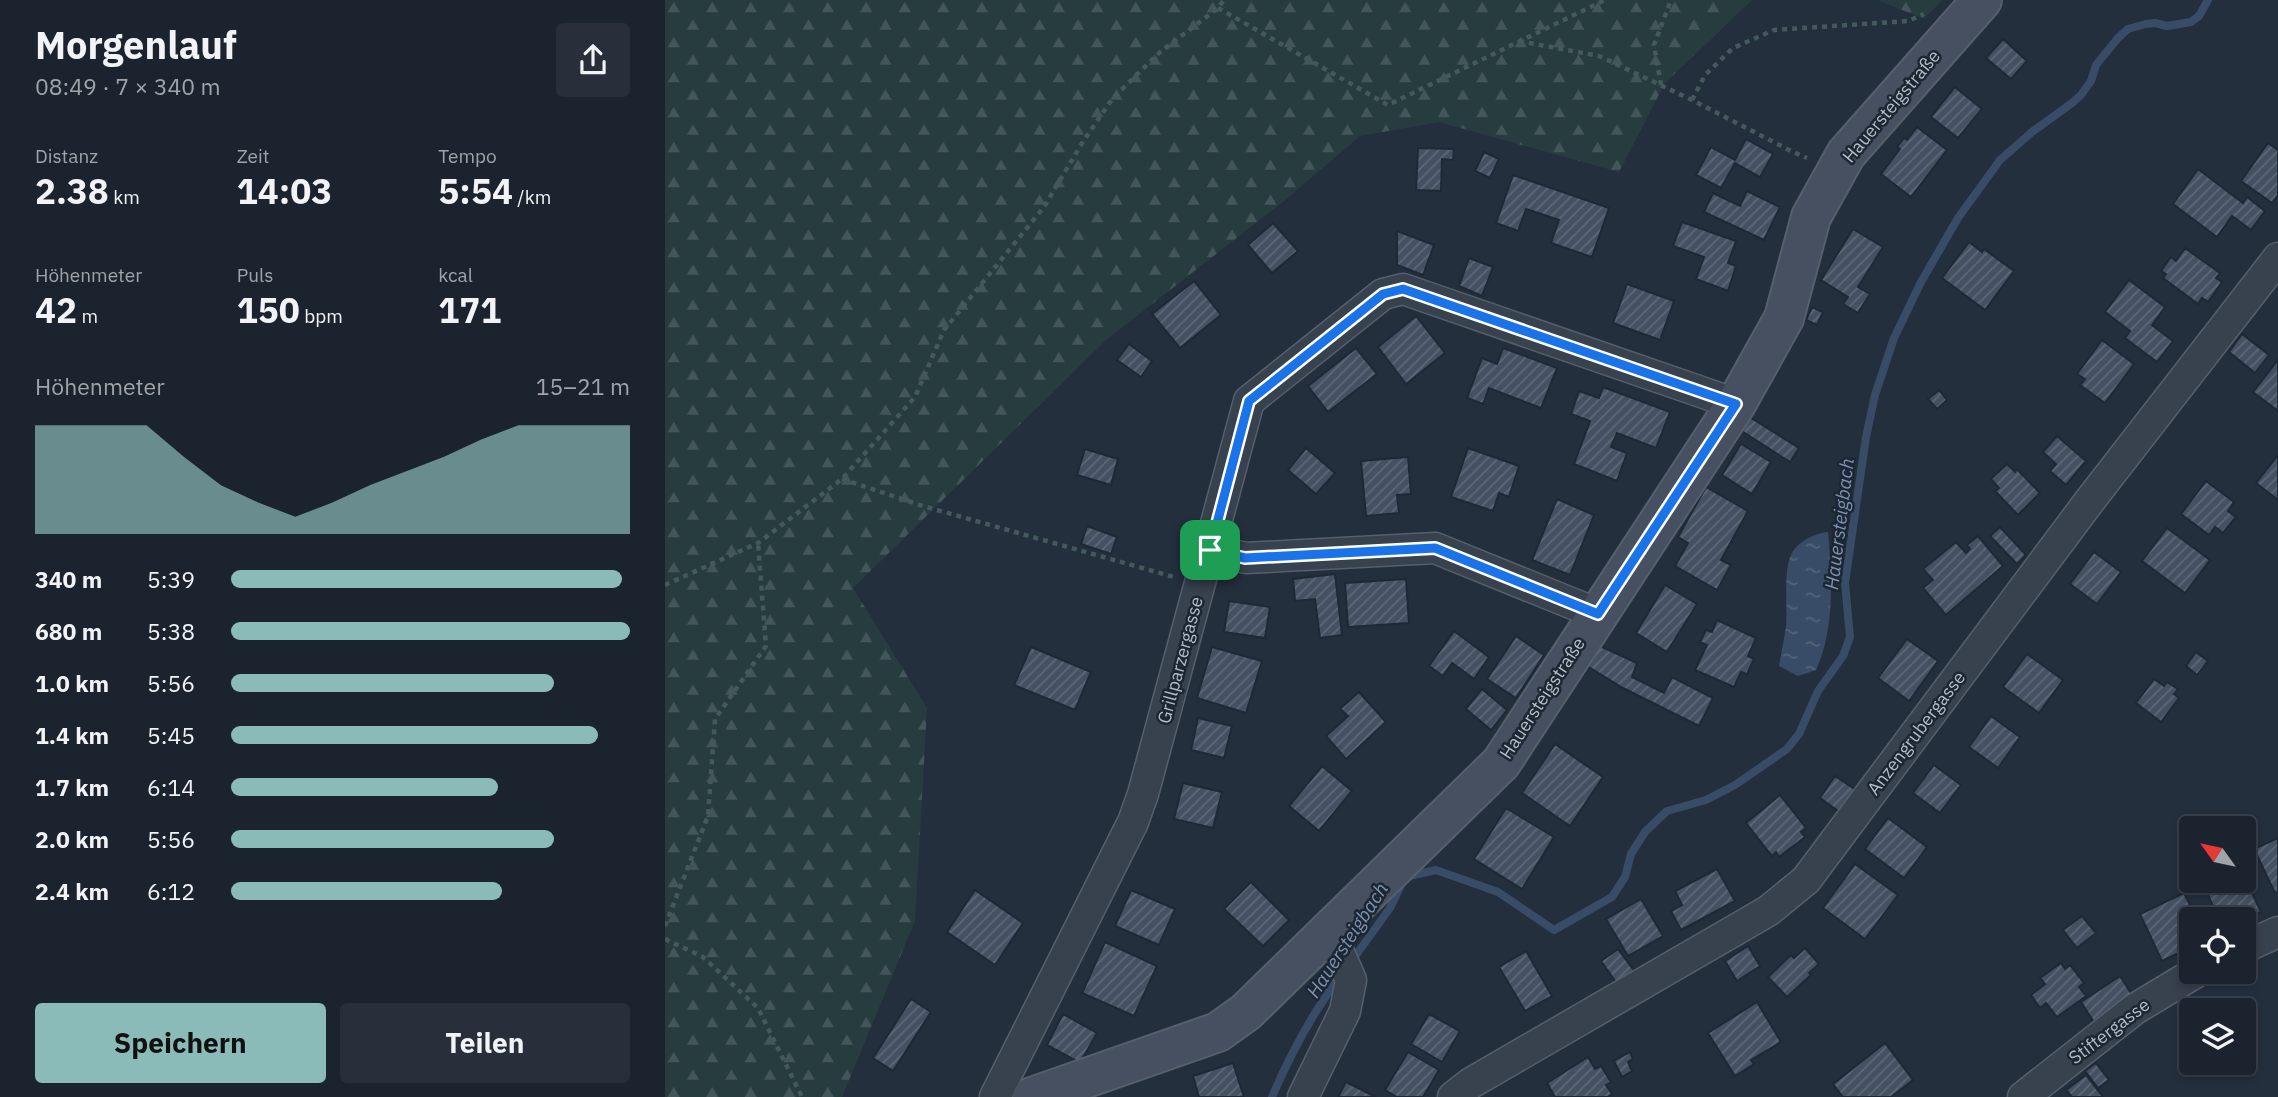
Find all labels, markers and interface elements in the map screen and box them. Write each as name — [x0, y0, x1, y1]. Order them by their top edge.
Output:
text: Morgenlauf — [35, 20, 237, 69]
button: share — [556, 23, 630, 97]
street label: Hauersteigstraße — [1837, 45, 1945, 167]
text: 08:49 · 7 × 340 m — [35, 71, 221, 101]
text: Distanz — [35, 144, 98, 168]
text: Zeit — [237, 144, 269, 168]
text: Tempo — [438, 144, 497, 168]
text: 2.38 — [35, 168, 109, 214]
text: 14:03 — [237, 168, 332, 214]
text: 5:54 — [438, 168, 513, 214]
text: km — [109, 185, 140, 209]
text: /km — [513, 185, 551, 209]
text: Höhenmeter — [35, 263, 142, 287]
text: Puls — [237, 263, 273, 287]
text: kcal — [438, 263, 473, 287]
text: 42 — [35, 287, 77, 333]
text: 150 — [237, 287, 300, 333]
text: 171 — [438, 287, 501, 333]
text: m — [77, 304, 98, 328]
text: bpm — [300, 304, 343, 328]
text: Höhenmeter — [35, 371, 165, 401]
text: 15–21 m — [536, 371, 630, 401]
water label: Hauersteigbach — [1819, 457, 1859, 591]
pin — [1180, 520, 1240, 580]
icon: arrive — [1191, 531, 1229, 569]
text: 340 m — [35, 564, 102, 594]
text: 5:39 — [147, 564, 195, 594]
street label: Grillparzergasse — [1152, 594, 1208, 726]
text: 680 m — [35, 616, 102, 646]
text: 5:38 — [147, 616, 195, 646]
street label: Hauersteigstraße — [1494, 633, 1590, 763]
street label: Anzengrubergasse — [1862, 666, 1970, 800]
text: 1.0 km — [35, 668, 109, 698]
text: 5:56 — [147, 668, 195, 698]
text: 1.4 km — [35, 720, 109, 750]
text: 5:45 — [147, 720, 195, 750]
text: 1.7 km — [35, 772, 109, 802]
text: 6:14 — [147, 772, 195, 802]
north arrow — [2179, 816, 2256, 892]
map controls — [2179, 816, 2256, 1075]
text: 2.0 km — [35, 824, 109, 854]
text: 5:56 — [147, 824, 195, 854]
text: 2.4 km — [35, 876, 109, 906]
text: 6:12 — [147, 876, 195, 906]
water label: Hauersteigbach — [1301, 878, 1393, 1002]
button: locate — [2179, 907, 2256, 984]
street label: Stiftergasse — [2064, 993, 2154, 1069]
button: layers — [2179, 998, 2256, 1075]
button: Speichern — [35, 1003, 326, 1083]
button: Teilen — [340, 1003, 630, 1083]

